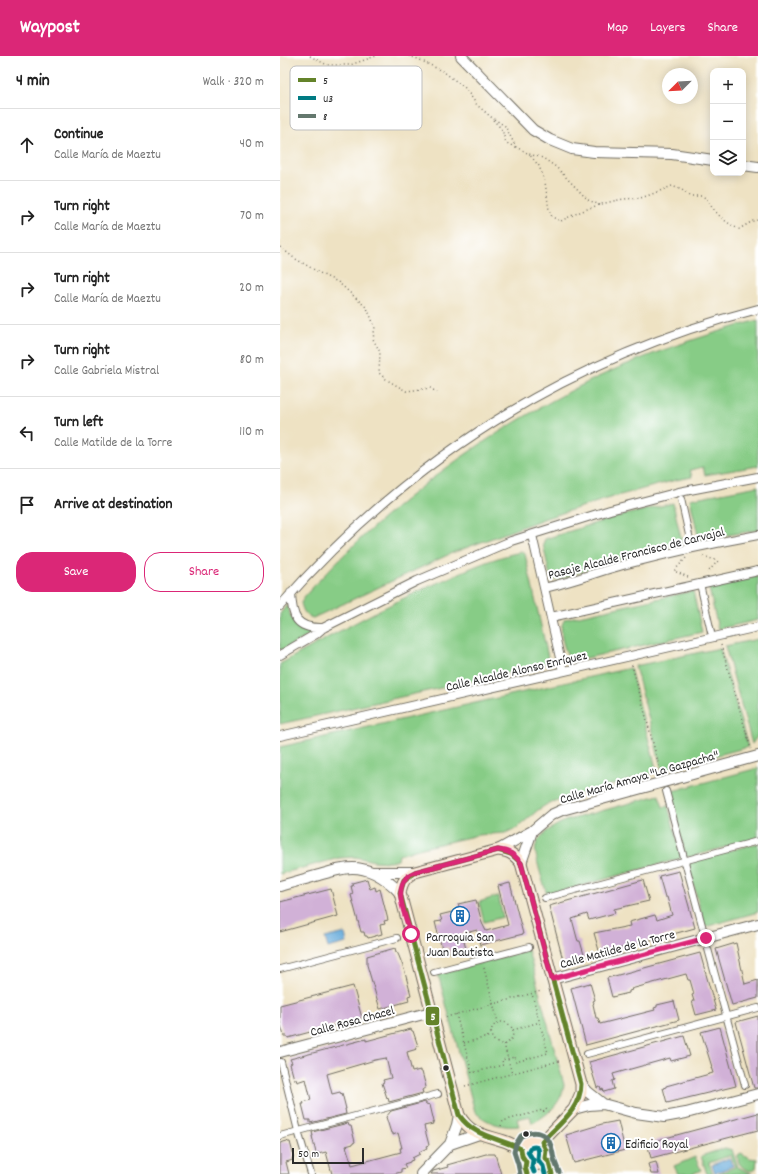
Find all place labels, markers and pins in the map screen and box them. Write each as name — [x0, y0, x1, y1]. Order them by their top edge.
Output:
building icon: Parroquia San Juan Bautista — [449, 905, 471, 927]
place label: Parroquia San Juan Bautista — [426, 929, 494, 963]
unlabelled marker — [441, 1063, 451, 1073]
unlabelled marker — [521, 1129, 531, 1139]
building icon: Edificio Royal — [600, 1132, 622, 1154]
place label: Edificio Royal — [625, 1136, 688, 1155]

